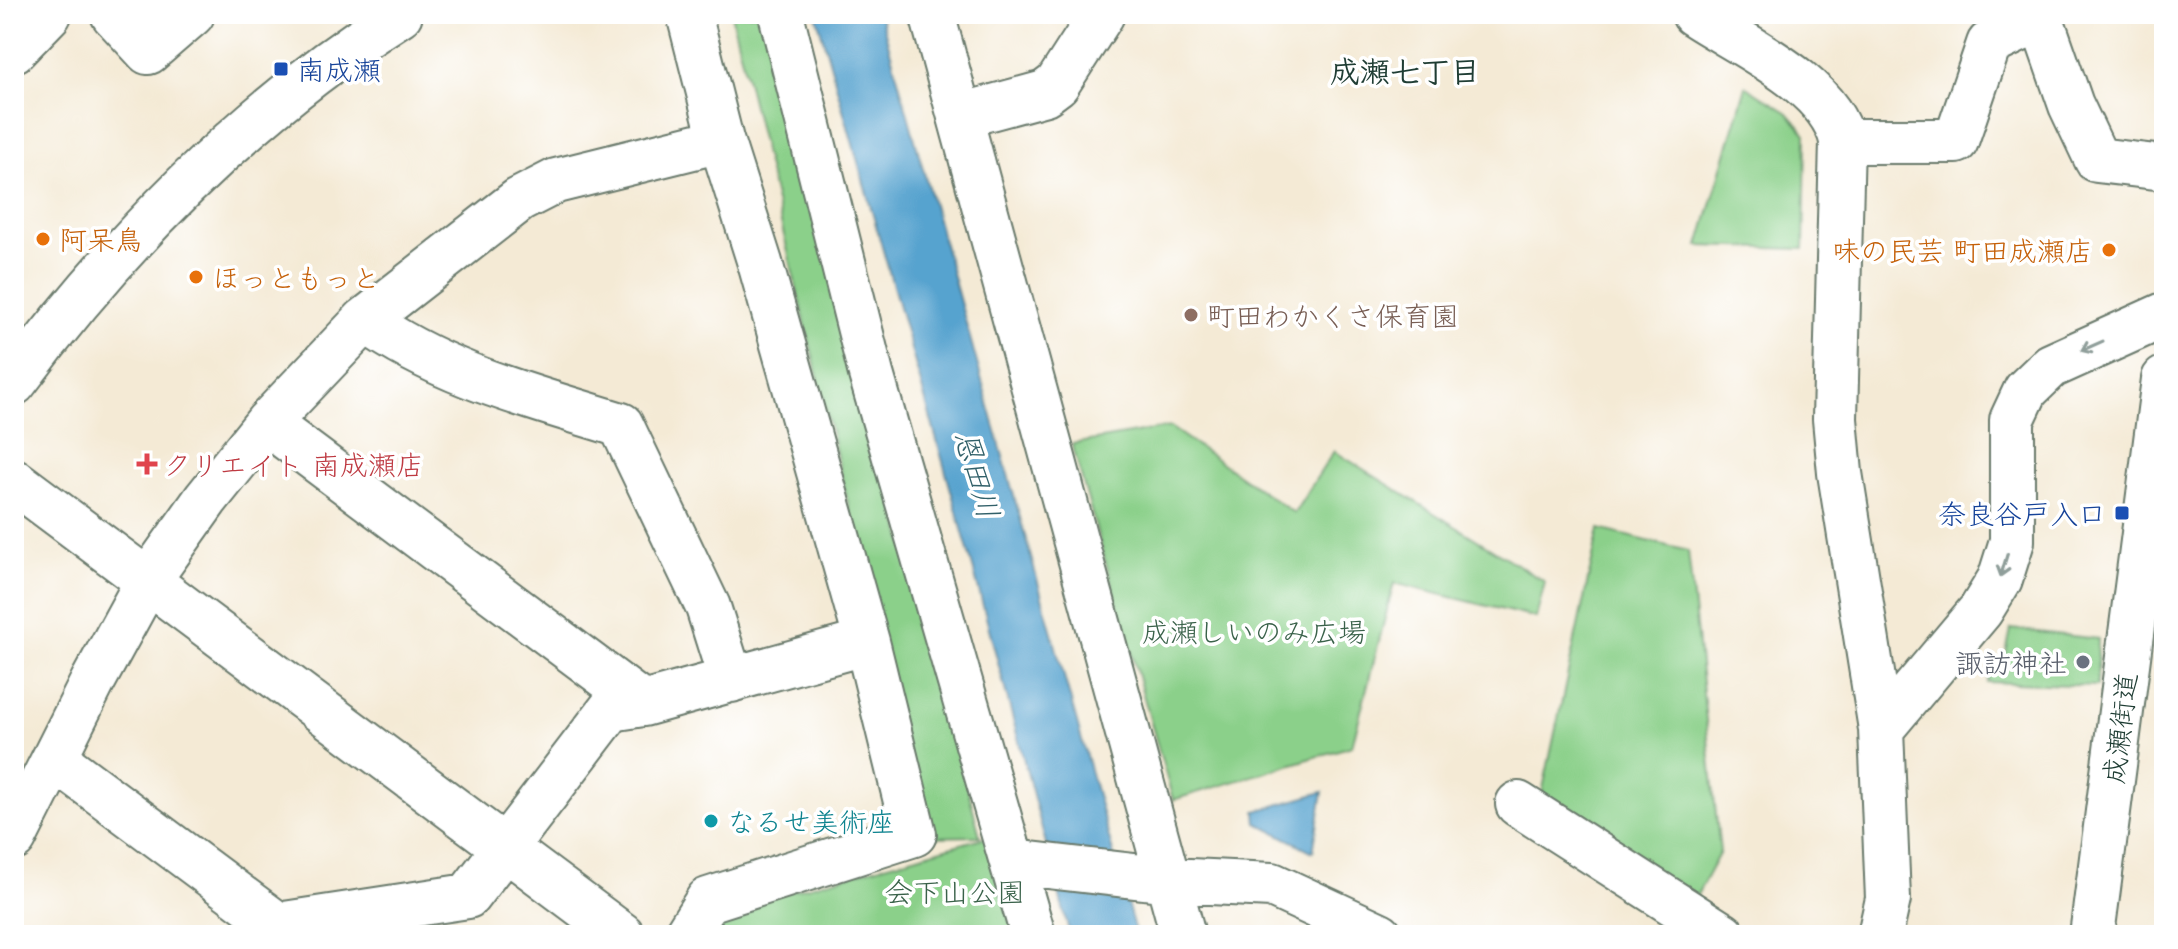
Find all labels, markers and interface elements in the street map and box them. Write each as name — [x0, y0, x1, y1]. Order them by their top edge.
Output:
district label: 成瀬七丁目 — [1330, 50, 1480, 90]
place label: 南成瀬 — [297, 51, 381, 87]
marker: 南成瀬 — [272, 60, 290, 78]
place label: 阿呆鳥 — [59, 221, 143, 257]
marker: 阿呆鳥 — [34, 230, 52, 248]
place label: 味の民芸 町田成瀬店 — [1832, 232, 2093, 268]
marker: 味の民芸 町田成瀬店 — [2100, 241, 2118, 259]
place label: ほっともっと — [212, 259, 380, 295]
marker: ほっともっと — [187, 268, 205, 286]
place label: 町田わかくさ保育園 — [1207, 297, 1459, 333]
marker: 町田わかくさ保育園 — [1182, 306, 1200, 324]
one-way arrow — [2080, 339, 2104, 354]
water label: 恩田川 — [947, 425, 1011, 523]
place label: クリエイト 南成瀬店 — [163, 446, 424, 482]
marker: クリエイト 南成瀬店 — [138, 455, 156, 473]
place label: 奈良谷戸入口 — [1938, 495, 2106, 531]
marker: 奈良谷戸入口 — [2113, 504, 2131, 522]
one-way arrow — [1996, 552, 2010, 577]
park label: 成瀬しいのみ広場 — [1142, 613, 1366, 649]
place label: 諏訪神社 — [1955, 644, 2067, 680]
marker: 諏訪神社 — [2074, 653, 2092, 671]
street label: 成瀬街道 — [2094, 670, 2144, 786]
place label: なるせ美術座 — [727, 803, 895, 839]
marker: なるせ美術座 — [702, 812, 720, 830]
park label: 会下山公園 — [885, 873, 1025, 909]

